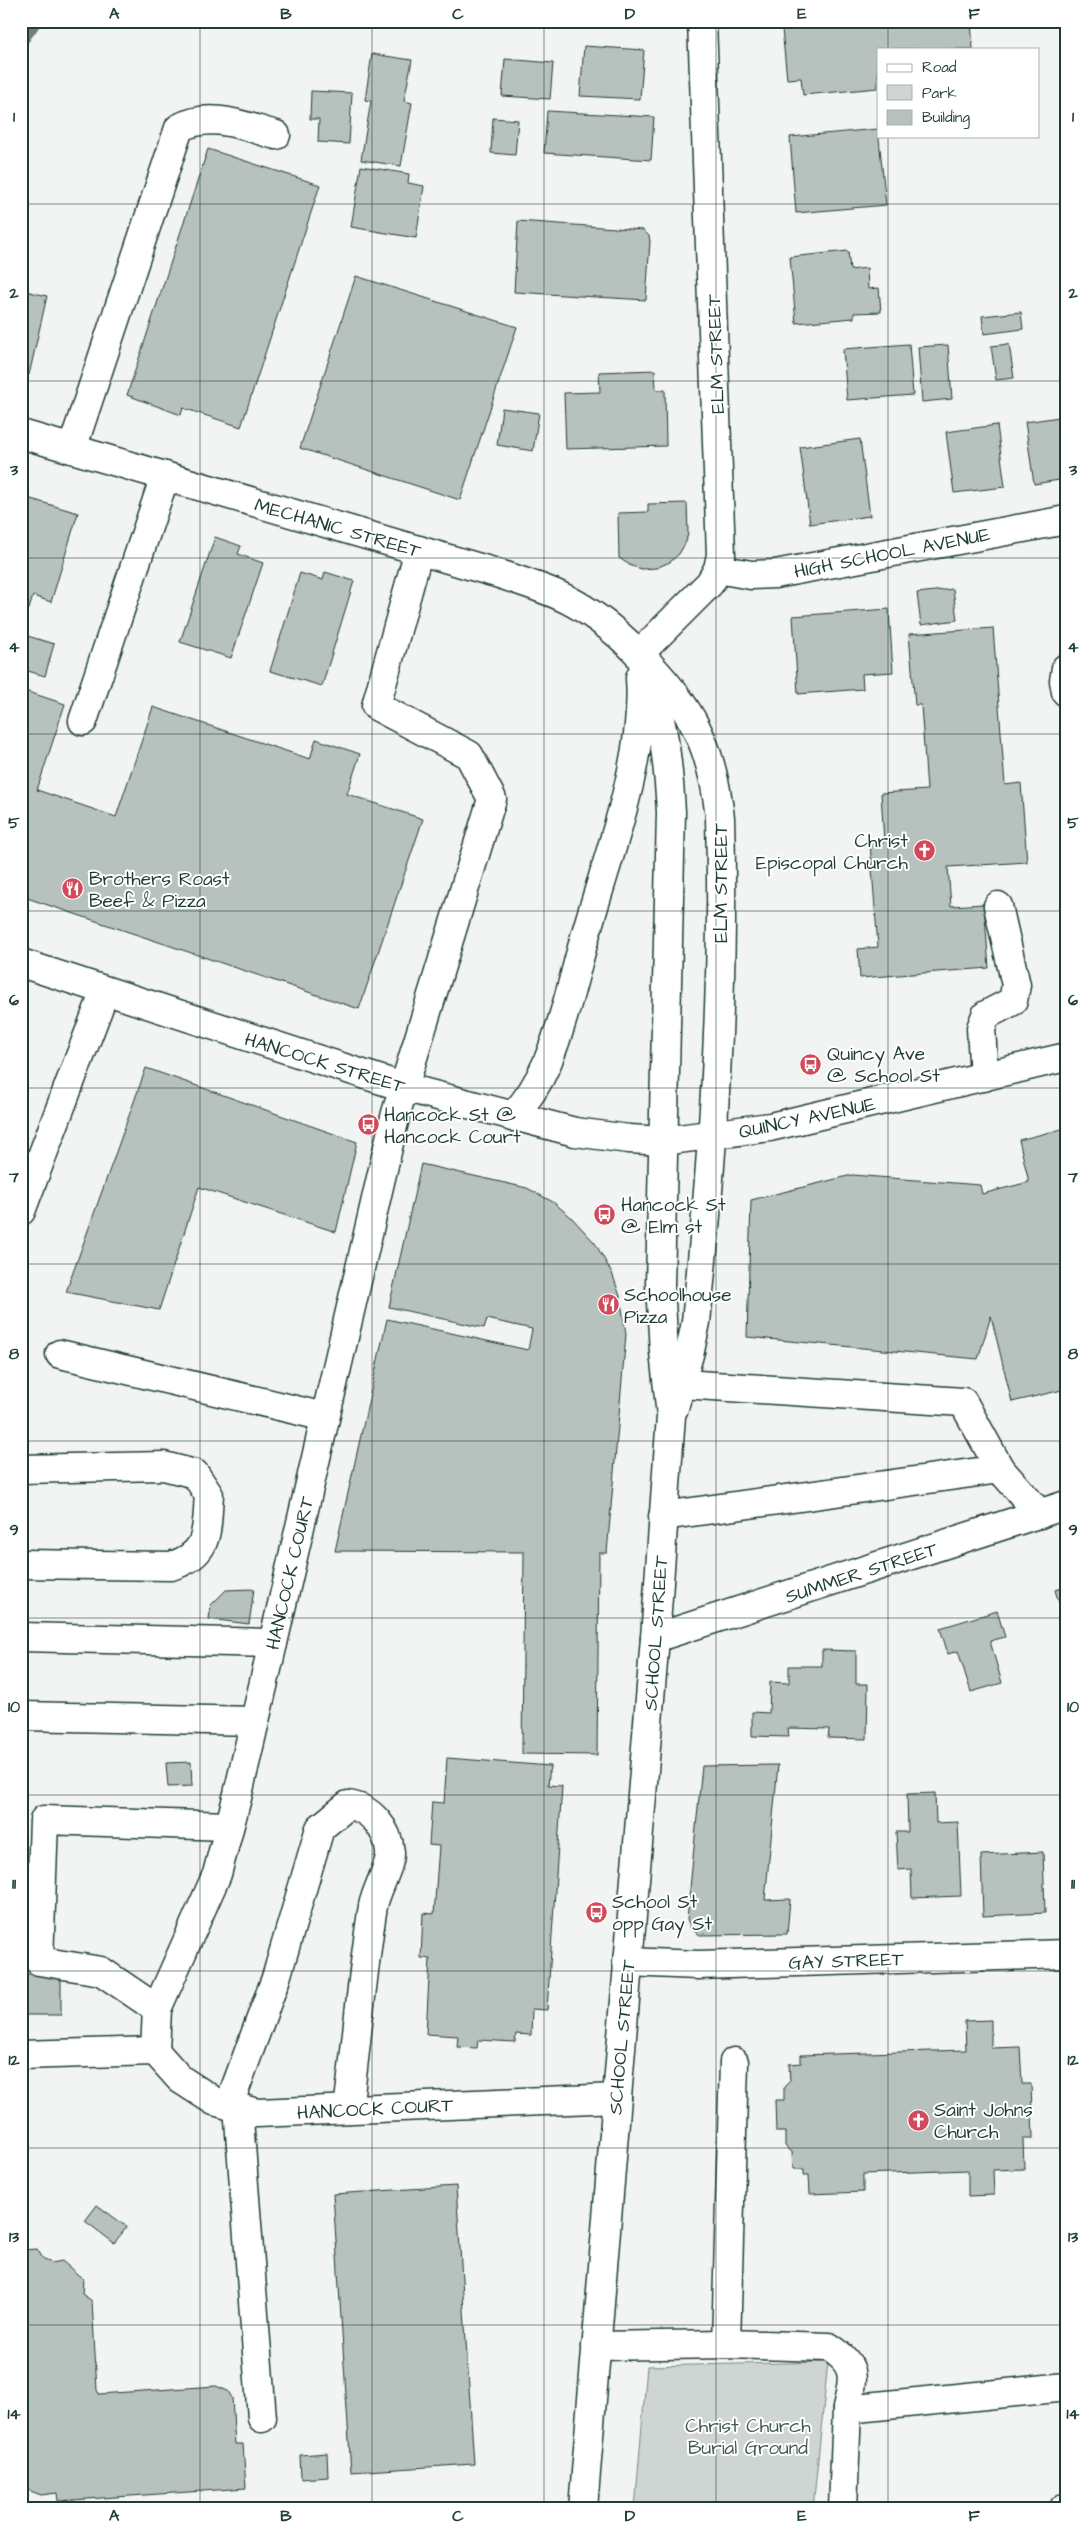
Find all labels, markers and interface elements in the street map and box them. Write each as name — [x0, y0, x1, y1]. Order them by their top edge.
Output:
text: A — [109, 3, 120, 25]
text: B — [280, 3, 292, 25]
text: C — [452, 3, 464, 25]
text: D — [625, 3, 636, 25]
text: E — [797, 3, 807, 25]
text: F — [968, 3, 980, 25]
legend — [877, 48, 1040, 138]
text: Road — [922, 57, 957, 78]
text: Park — [922, 83, 957, 104]
text: 1 — [13, 106, 16, 128]
text: 1 — [1072, 106, 1075, 128]
text: Building — [922, 107, 970, 129]
text: 2 — [8, 282, 19, 304]
text: 2 — [1067, 282, 1078, 304]
street label: ELM STREET — [701, 294, 732, 414]
text: 3 — [9, 459, 19, 481]
text: 3 — [1068, 459, 1078, 481]
street label: MECHANIC STREET — [251, 492, 424, 565]
street label: HIGH SCHOOL AVENUE — [792, 521, 993, 586]
text: 4 — [9, 636, 20, 658]
text: 4 — [1068, 636, 1079, 658]
text: 5 — [8, 812, 20, 834]
text: 5 — [1067, 812, 1079, 834]
street label: ELM STREET — [708, 823, 735, 943]
place label: Christ Episcopal Church — [756, 828, 909, 877]
church icon: Christ Episcopal Church — [912, 839, 936, 863]
place label: Brothers Roast Beef & Pizza — [89, 866, 230, 915]
restaurant icon: Brothers Roast Beef & Pizza — [61, 877, 85, 901]
text: 6 — [9, 989, 19, 1011]
text: 6 — [1068, 989, 1078, 1011]
street label: HANCOCK STREET — [241, 1026, 408, 1101]
place label: Quincy Ave @ School St — [827, 1041, 940, 1090]
bus stop icon: Quincy Ave @ School St — [799, 1052, 823, 1076]
street label: QUINCY AVENUE — [736, 1091, 878, 1146]
place label: Hancock St @ Hancock Court — [384, 1102, 521, 1151]
bus stop icon: Hancock St @ Hancock Court — [356, 1113, 380, 1137]
text: 7 — [8, 1166, 19, 1188]
text: 7 — [1067, 1166, 1078, 1188]
place label: Hancock St @ Elm st — [621, 1192, 726, 1241]
bus stop icon: Hancock St @ Elm st — [593, 1203, 617, 1227]
place label: Schoolhouse Pizza — [624, 1282, 732, 1331]
restaurant icon: Schoolhouse Pizza — [596, 1293, 620, 1317]
text: 8 — [9, 1343, 20, 1365]
text: 8 — [1068, 1343, 1079, 1365]
street label: HANCOCK COURT — [260, 1494, 321, 1653]
text: 9 — [9, 1519, 19, 1541]
text: 9 — [1068, 1519, 1078, 1541]
street label: SUMMER STREET — [782, 1536, 941, 1611]
street label: SCHOOL STREET — [638, 1555, 675, 1712]
text: 10 — [8, 1696, 20, 1718]
text: 10 — [1067, 1696, 1079, 1718]
text: 11 — [12, 1873, 17, 1895]
text: 11 — [1071, 1873, 1076, 1895]
place label: School St opp Gay St — [612, 1889, 713, 1939]
bus stop icon: School St opp Gay St — [584, 1900, 608, 1924]
street label: GAY STREET — [788, 1946, 904, 1977]
street label: SCHOOL STREET — [602, 1958, 643, 2116]
text: 12 — [8, 2049, 20, 2071]
text: 12 — [1067, 2049, 1079, 2071]
street label: HANCOCK COURT — [296, 2092, 454, 2127]
place label: Saint Johns Church — [934, 2097, 1033, 2146]
church icon: Saint Johns Church — [906, 2108, 930, 2132]
text: 13 — [9, 2226, 20, 2248]
text: 13 — [1068, 2226, 1079, 2248]
text: 14 — [8, 2403, 21, 2425]
text: 14 — [1067, 2403, 1080, 2425]
park label: Christ Church Burial Ground — [685, 2413, 811, 2462]
text: A — [109, 2505, 120, 2527]
text: B — [280, 2505, 292, 2527]
text: C — [452, 2505, 464, 2527]
text: D — [625, 2505, 636, 2527]
text: E — [797, 2505, 807, 2527]
text: F — [968, 2505, 980, 2527]

